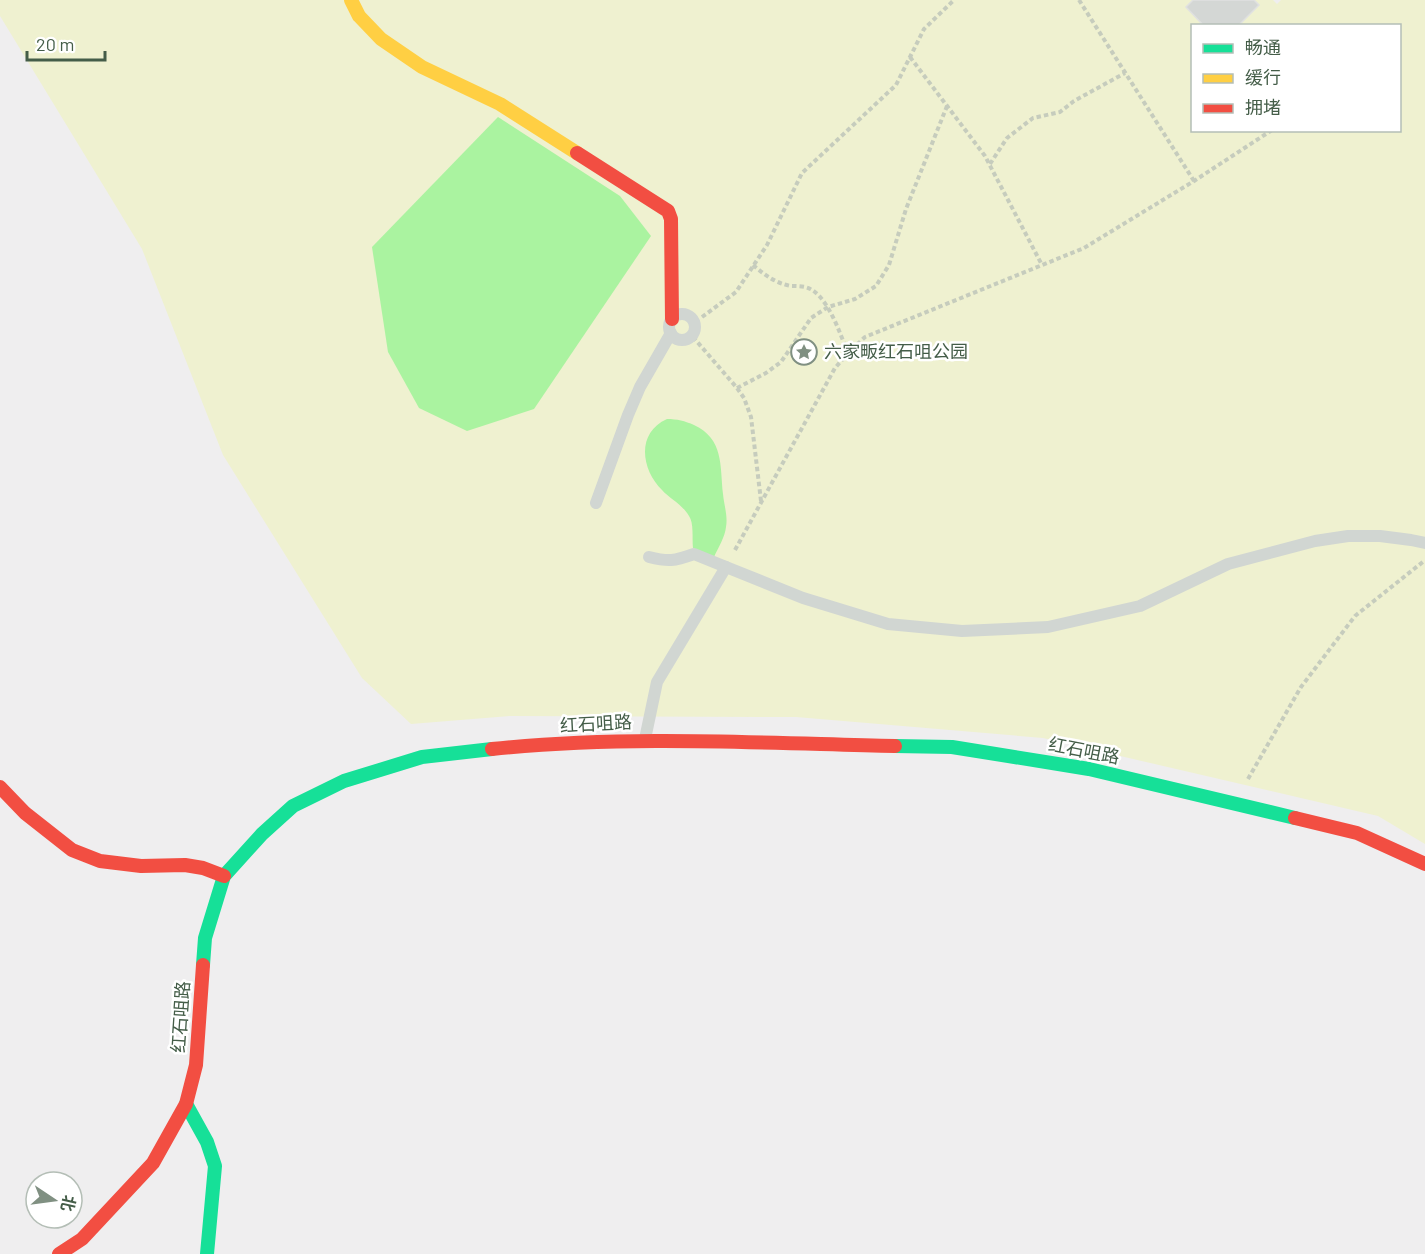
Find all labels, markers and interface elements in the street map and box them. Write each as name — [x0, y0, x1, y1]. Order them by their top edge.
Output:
scale bar — [27, 24, 105, 62]
legend — [1191, 24, 1401, 132]
text: 20 m — [36, 33, 74, 55]
text: 畅通 — [1245, 36, 1281, 58]
text: 缓行 — [1245, 66, 1281, 88]
text: 拥堵 — [1245, 96, 1281, 118]
place icon: 六家畈红石咀公园 — [789, 337, 819, 367]
place label: 六家畈红石咀公园 — [824, 340, 968, 362]
street label: 红石咀路 — [559, 710, 632, 736]
street label: 红石咀路 — [1047, 732, 1122, 768]
street label: 红石咀路 — [167, 980, 193, 1054]
north arrow — [24, 1170, 84, 1230]
text: 北 — [58, 1194, 80, 1213]

